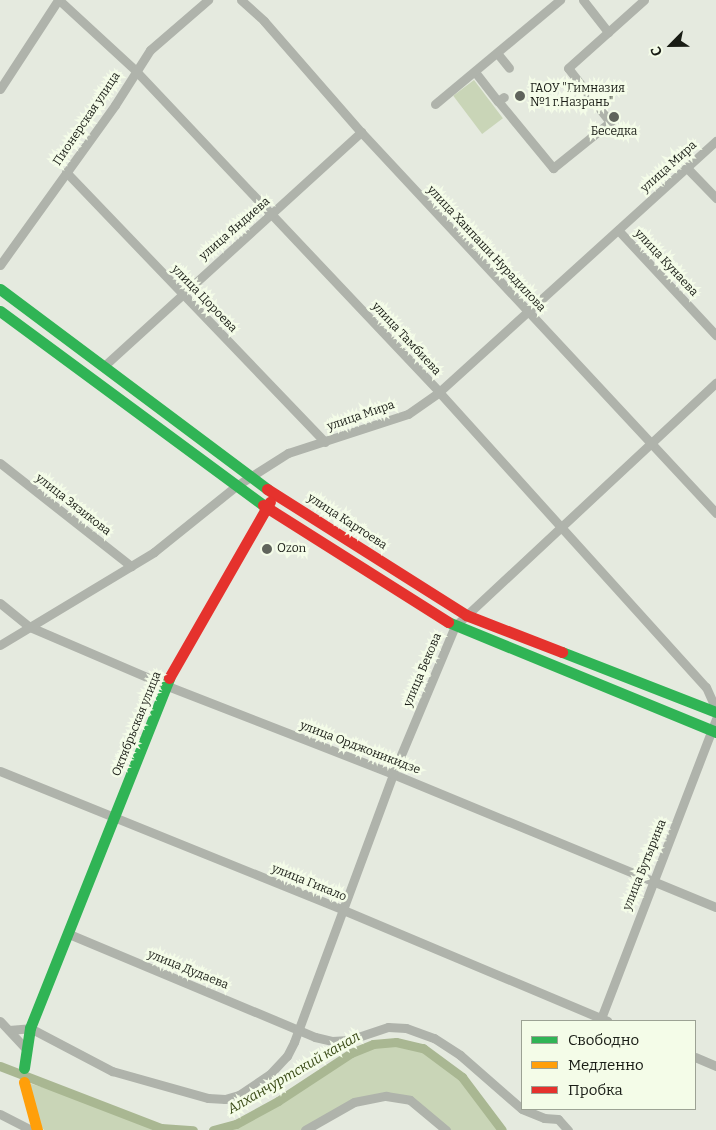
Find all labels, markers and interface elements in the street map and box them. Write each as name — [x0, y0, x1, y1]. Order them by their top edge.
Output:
north arrow — [646, 20, 696, 70]
text: С — [647, 44, 666, 58]
street label: Пионерская улица — [50, 70, 124, 168]
place label: ГАОУ "Гимназия №1 г.Назрань" — [530, 82, 625, 110]
marker: ГАОУ "Гимназия №1 г.Назрань" — [514, 90, 526, 102]
marker: Беседка — [608, 111, 620, 123]
place label: Беседка — [591, 125, 637, 139]
street label: улица Мира — [638, 138, 700, 196]
street label: улица Ханпаши Нурадилова — [424, 183, 548, 315]
street label: улица Яндиева — [197, 194, 273, 264]
street label: улица Кунаева — [631, 226, 701, 300]
street label: улица Цороева — [168, 262, 240, 336]
street label: улица Тамбиева — [368, 299, 444, 379]
street label: улица Мира — [326, 398, 396, 434]
street label: улица Зязикова — [32, 471, 114, 539]
street label: улица Картоева — [305, 491, 389, 553]
place label: Ozon — [277, 542, 306, 556]
marker: Ozon — [261, 543, 273, 555]
street label: улица Бекова — [401, 631, 445, 709]
street label: Октябрьская улица — [109, 669, 165, 779]
street label: улица Орджоникидзе — [298, 718, 422, 778]
street label: улица Бутырина — [620, 818, 670, 912]
street label: улица Гикало — [269, 861, 349, 905]
street label: улица Дудаева — [145, 947, 231, 993]
legend — [521, 1020, 696, 1110]
water label: Алханчуртский канал — [225, 1028, 363, 1118]
text: Свободно — [568, 1031, 639, 1049]
text: Медленно — [568, 1056, 644, 1074]
text: Пробка — [568, 1081, 623, 1099]

